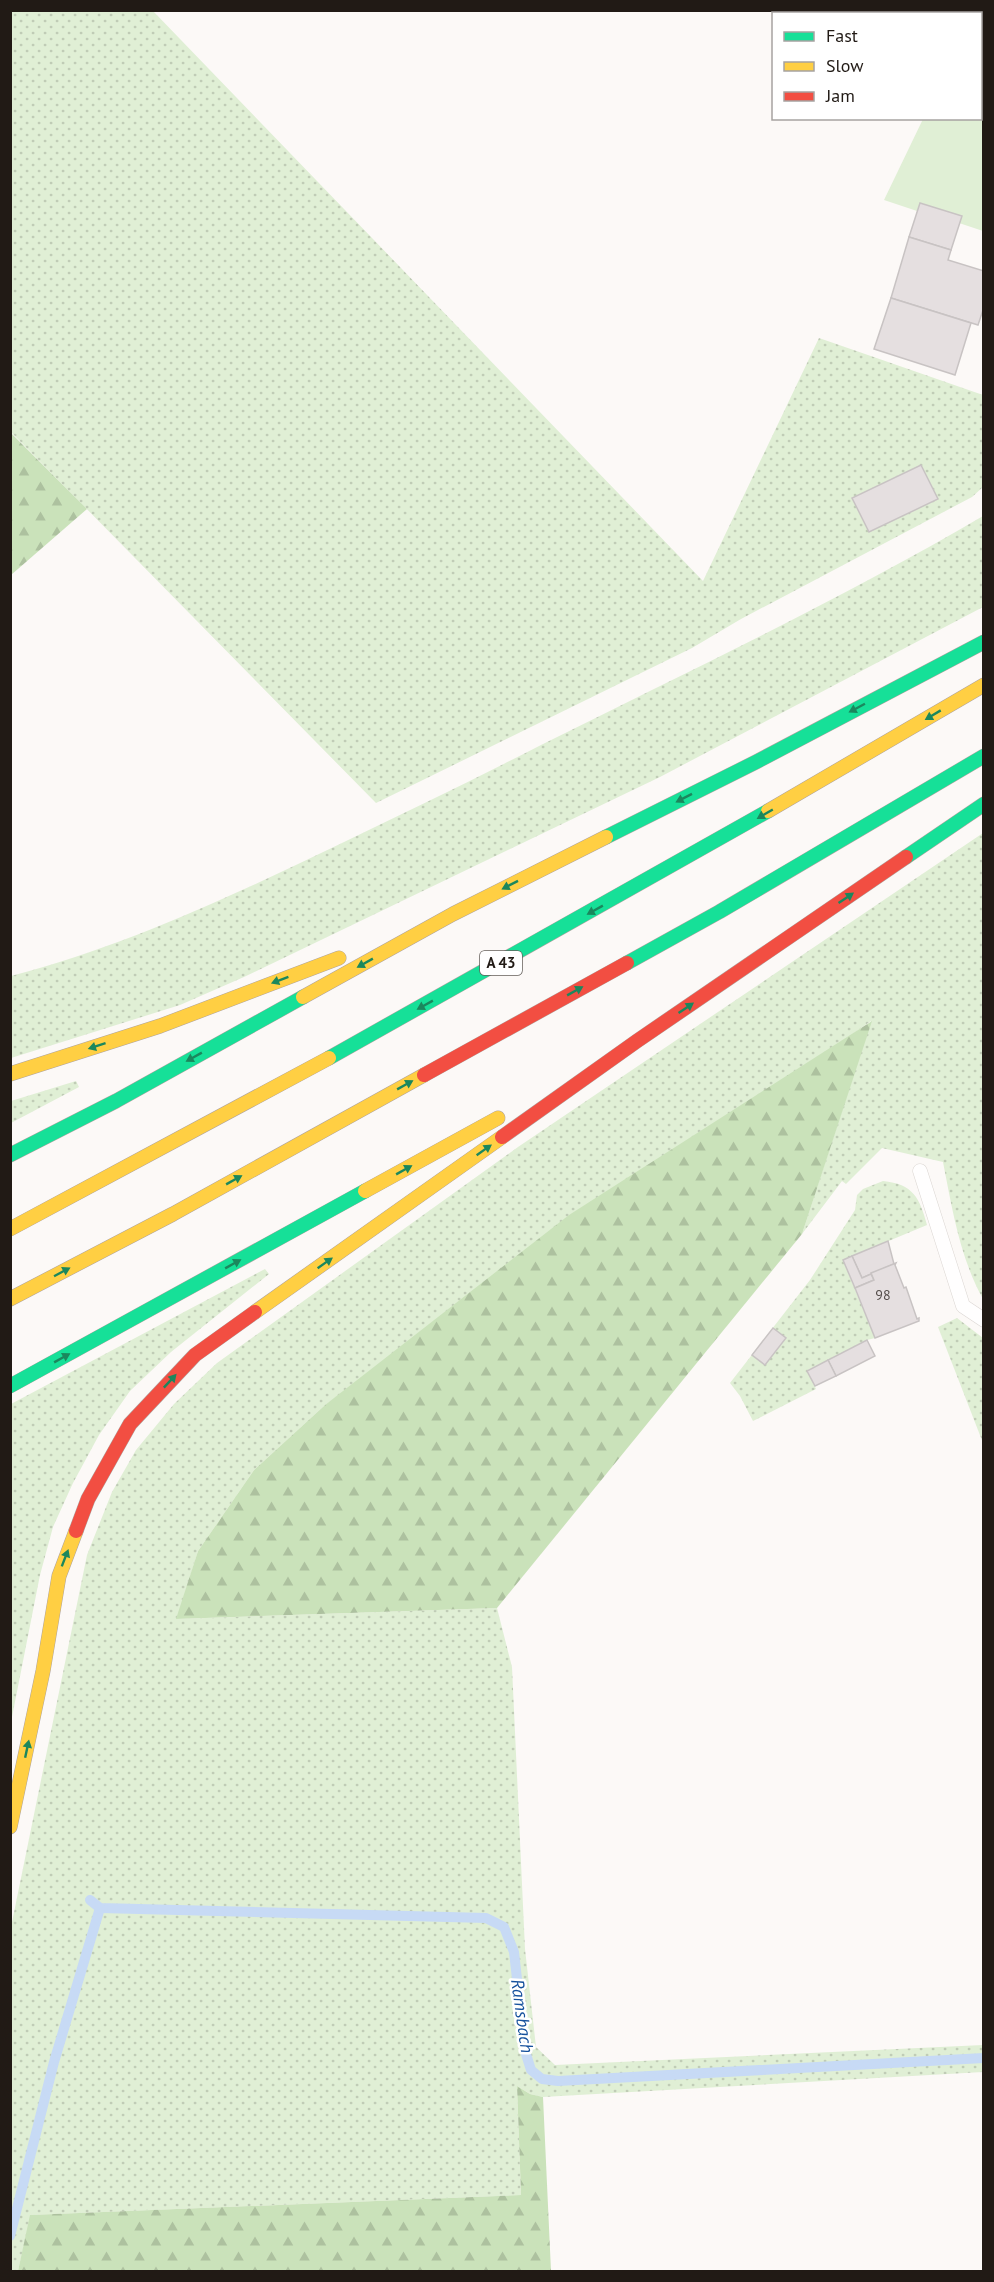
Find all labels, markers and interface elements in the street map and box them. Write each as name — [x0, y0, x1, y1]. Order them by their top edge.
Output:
legend — [772, 12, 982, 120]
text: Fast — [826, 24, 858, 47]
text: Slow — [826, 54, 864, 77]
text: Jam — [825, 84, 855, 107]
one-way arrow — [849, 704, 866, 713]
one-way arrow — [924, 710, 941, 720]
one-way arrow — [675, 793, 692, 803]
one-way arrow — [756, 809, 773, 819]
one-way arrow — [501, 880, 519, 890]
one-way arrow — [838, 892, 854, 904]
one-way arrow — [587, 905, 604, 915]
road number: A 43 — [480, 951, 522, 975]
one-way arrow — [356, 958, 373, 968]
one-way arrow — [271, 975, 289, 985]
one-way arrow — [567, 986, 584, 996]
one-way arrow — [416, 1000, 433, 1010]
one-way arrow — [677, 1002, 693, 1014]
one-way arrow — [88, 1042, 106, 1052]
one-way arrow — [185, 1052, 202, 1062]
one-way arrow — [397, 1080, 413, 1091]
one-way arrow — [475, 1144, 491, 1156]
one-way arrow — [396, 1165, 413, 1175]
one-way arrow — [226, 1175, 243, 1185]
one-way arrow — [316, 1257, 332, 1269]
one-way arrow — [225, 1259, 242, 1269]
one-way arrow — [54, 1267, 71, 1277]
house number: 98 — [875, 1286, 891, 1304]
one-way arrow — [54, 1353, 71, 1363]
one-way arrow — [163, 1375, 177, 1389]
one-way arrow — [61, 1549, 71, 1567]
one-way arrow — [23, 1739, 32, 1758]
water label: Ramsbach — [506, 1978, 539, 2054]

